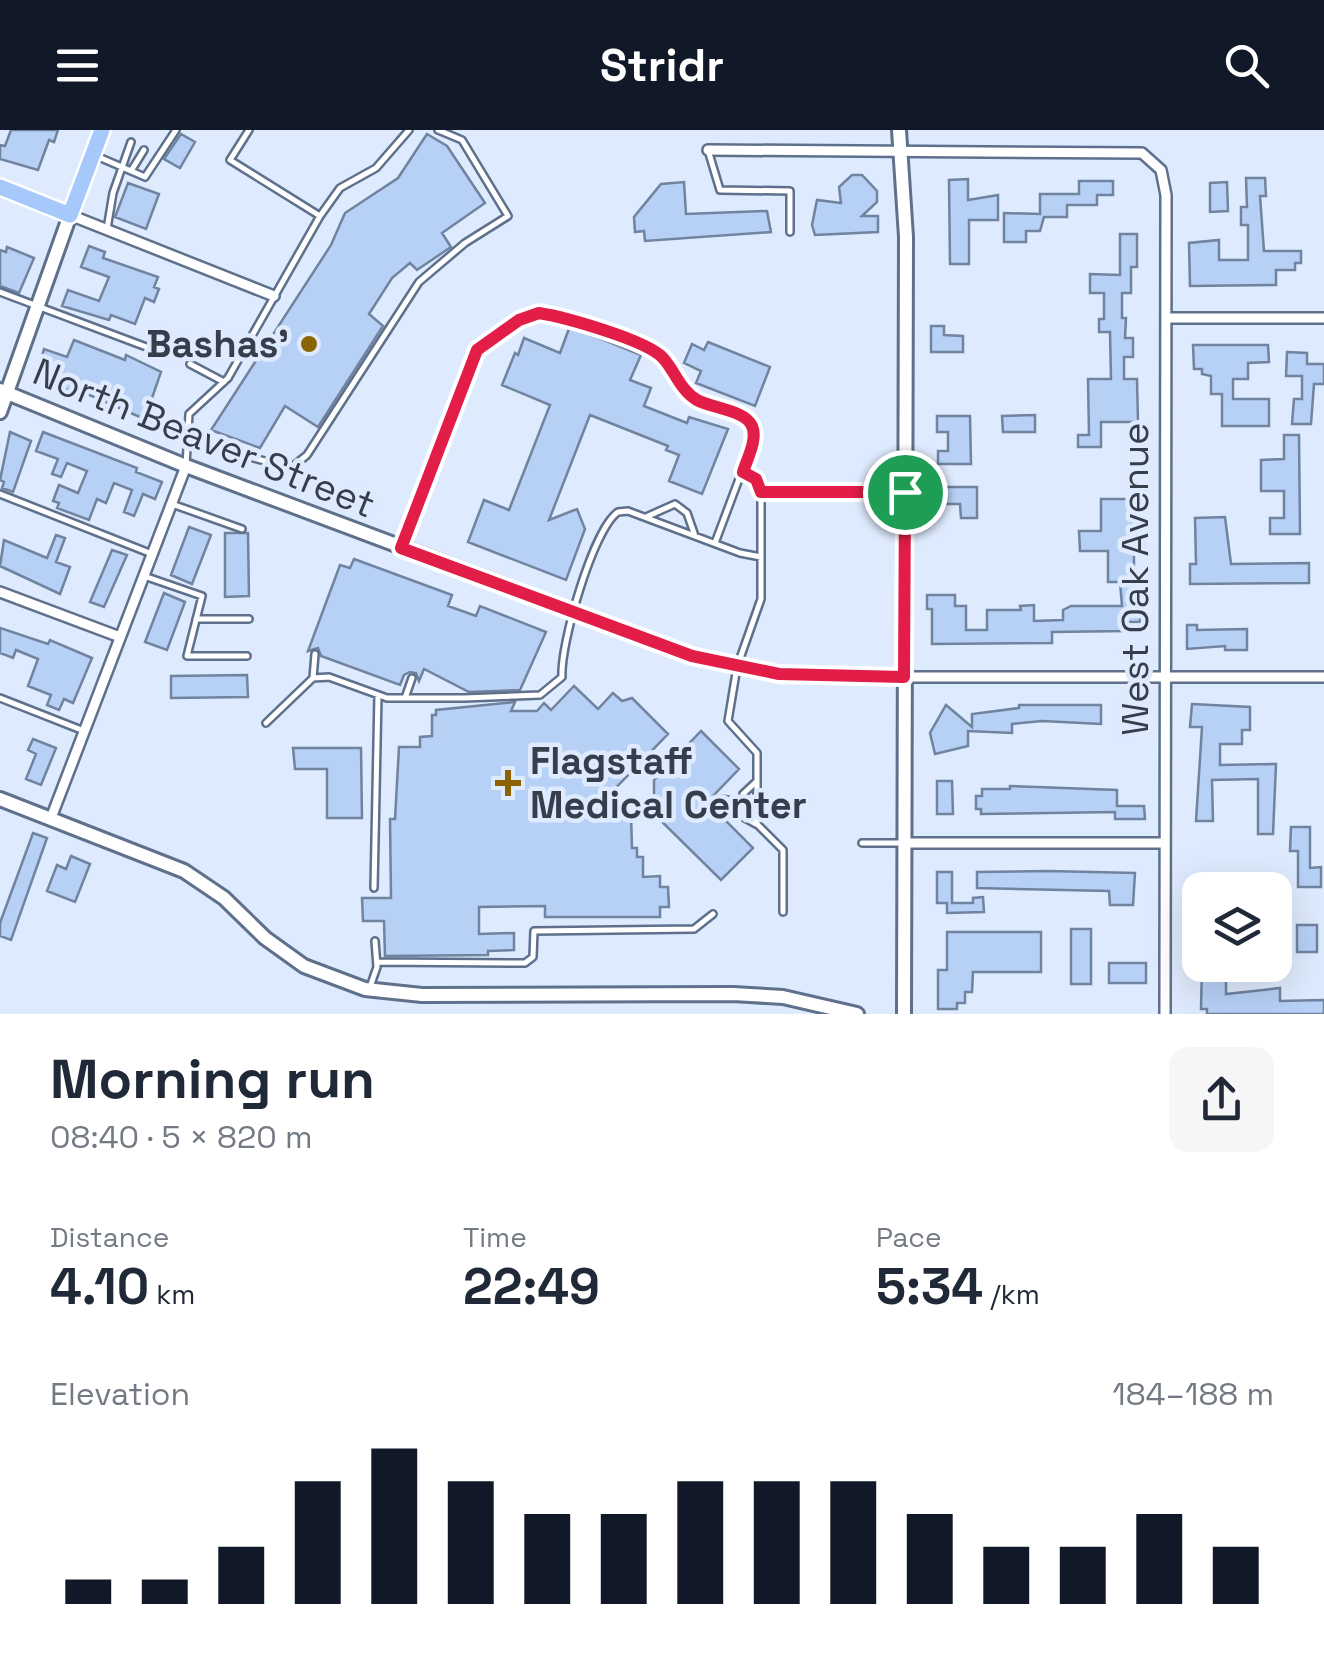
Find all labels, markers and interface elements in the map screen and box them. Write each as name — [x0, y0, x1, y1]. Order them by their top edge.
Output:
text: Stridr — [600, 37, 724, 94]
icon: menu — [50, 38, 105, 93]
icon: search — [1219, 38, 1274, 93]
place label: Bashas’ — [146, 320, 289, 368]
marker: Bashas’ — [298, 333, 320, 355]
street label: North Beaver Street — [26, 347, 382, 529]
street label: West Oak Avenue — [1111, 422, 1159, 736]
pin — [863, 450, 948, 535]
icon: arrive — [878, 465, 933, 520]
place label: Flagstaff Medical Center — [530, 737, 807, 829]
marker: Flagstaff Medical Center — [495, 770, 521, 796]
map controls — [1182, 872, 1292, 982]
button: layers — [1182, 872, 1292, 982]
text: Morning run — [50, 1044, 375, 1114]
button: share — [1169, 1047, 1274, 1152]
text: 08:40 · 5 × 820 m — [50, 1117, 312, 1157]
text: Distance — [50, 1219, 169, 1255]
text: Time — [463, 1219, 527, 1255]
text: Pace — [876, 1219, 942, 1255]
text: 4.10 — [50, 1255, 149, 1319]
text: 22:49 — [463, 1255, 600, 1319]
text: 5:34 — [876, 1255, 983, 1319]
text: km — [149, 1276, 195, 1312]
text: /km — [983, 1276, 1040, 1312]
text: Elevation — [50, 1374, 190, 1414]
text: 184–188 m — [1112, 1374, 1274, 1414]

